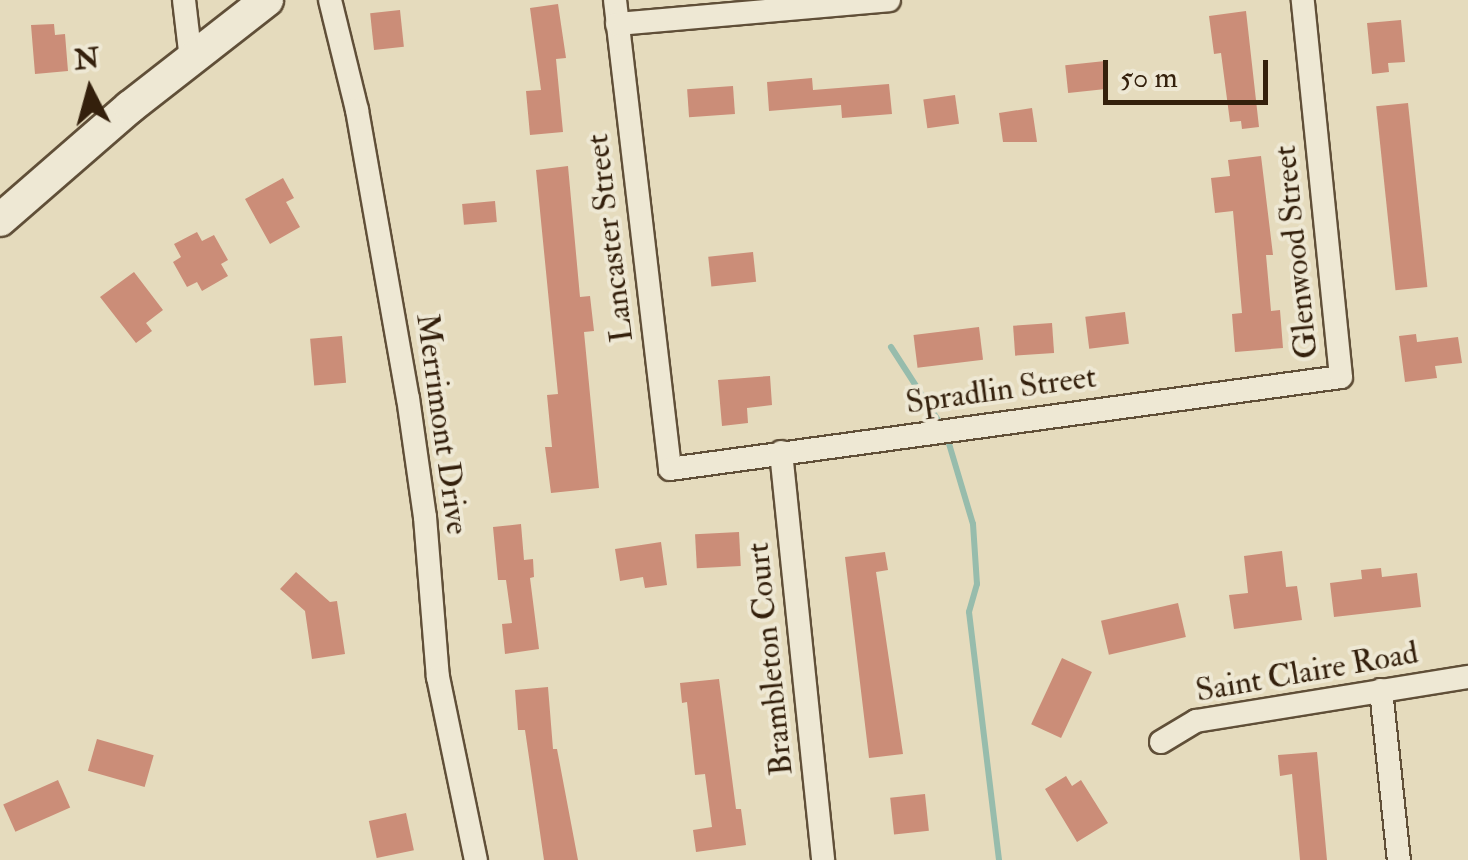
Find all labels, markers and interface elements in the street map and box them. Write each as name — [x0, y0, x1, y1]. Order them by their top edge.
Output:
north arrow — [40, 40, 140, 140]
scale bar — [1108, 40, 1273, 102]
text: N — [73, 41, 101, 78]
text: 50 m — [1120, 59, 1178, 96]
street label: Lancaster Street — [578, 132, 642, 344]
street label: Glenwood Street — [1266, 143, 1326, 361]
street label: Merrimont Drive — [407, 311, 477, 537]
street label: Spradlin Street — [903, 358, 1099, 422]
street label: Brambleton Court — [739, 541, 801, 777]
street label: Saint Claire Road — [1193, 634, 1421, 710]

